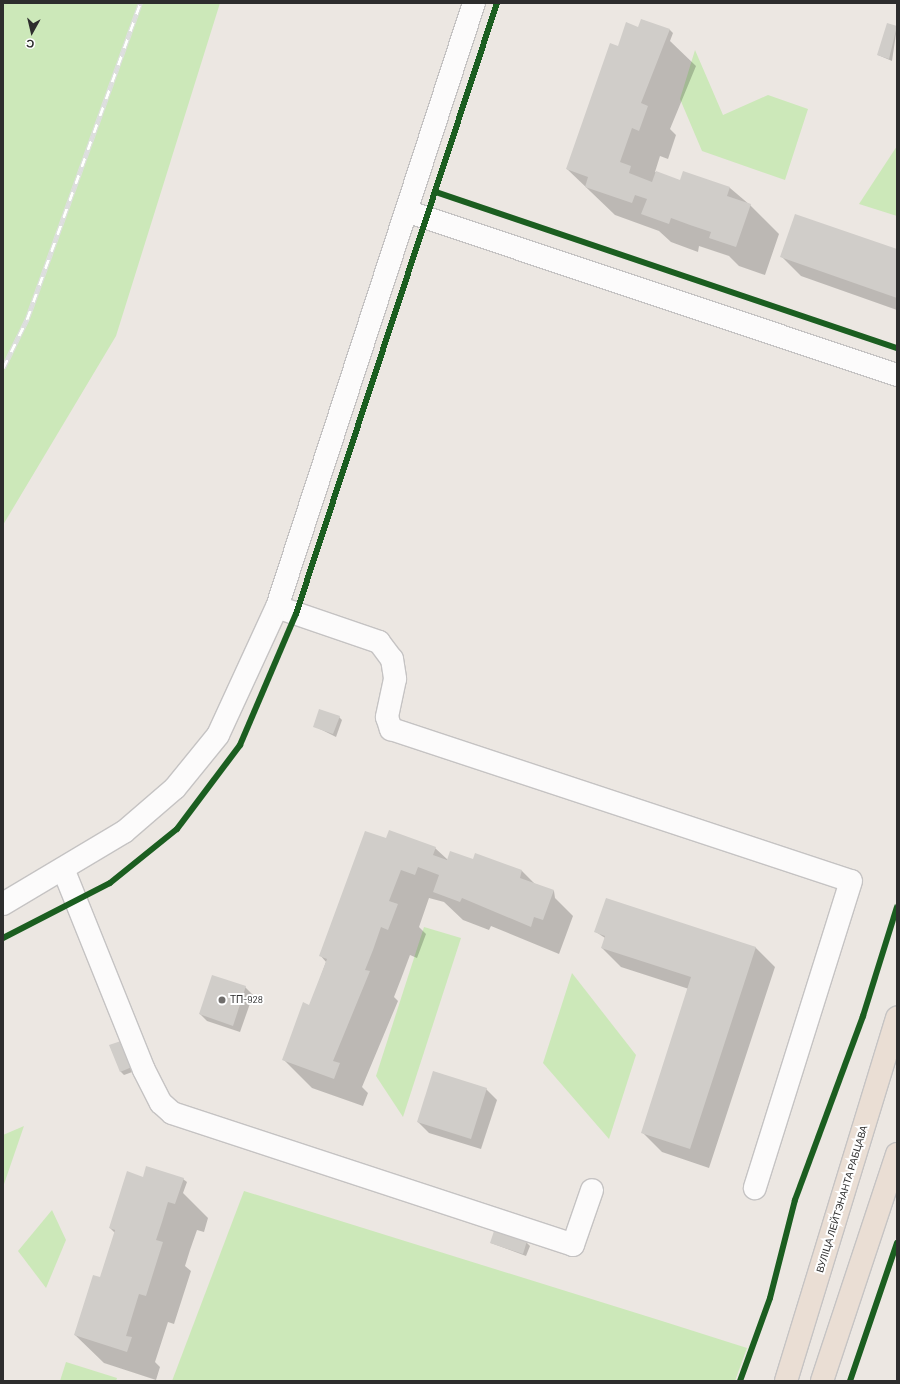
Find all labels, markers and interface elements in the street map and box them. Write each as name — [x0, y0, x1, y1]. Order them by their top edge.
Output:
north arrow — [12, 12, 52, 52]
text: С — [25, 37, 35, 51]
place label: ТП-928 — [230, 994, 263, 1006]
marker: ТП-928 — [217, 995, 227, 1005]
street label: ВУЛІЦА ЛЕЙТЭНАНТА РАБЦАВА — [814, 1124, 870, 1274]

